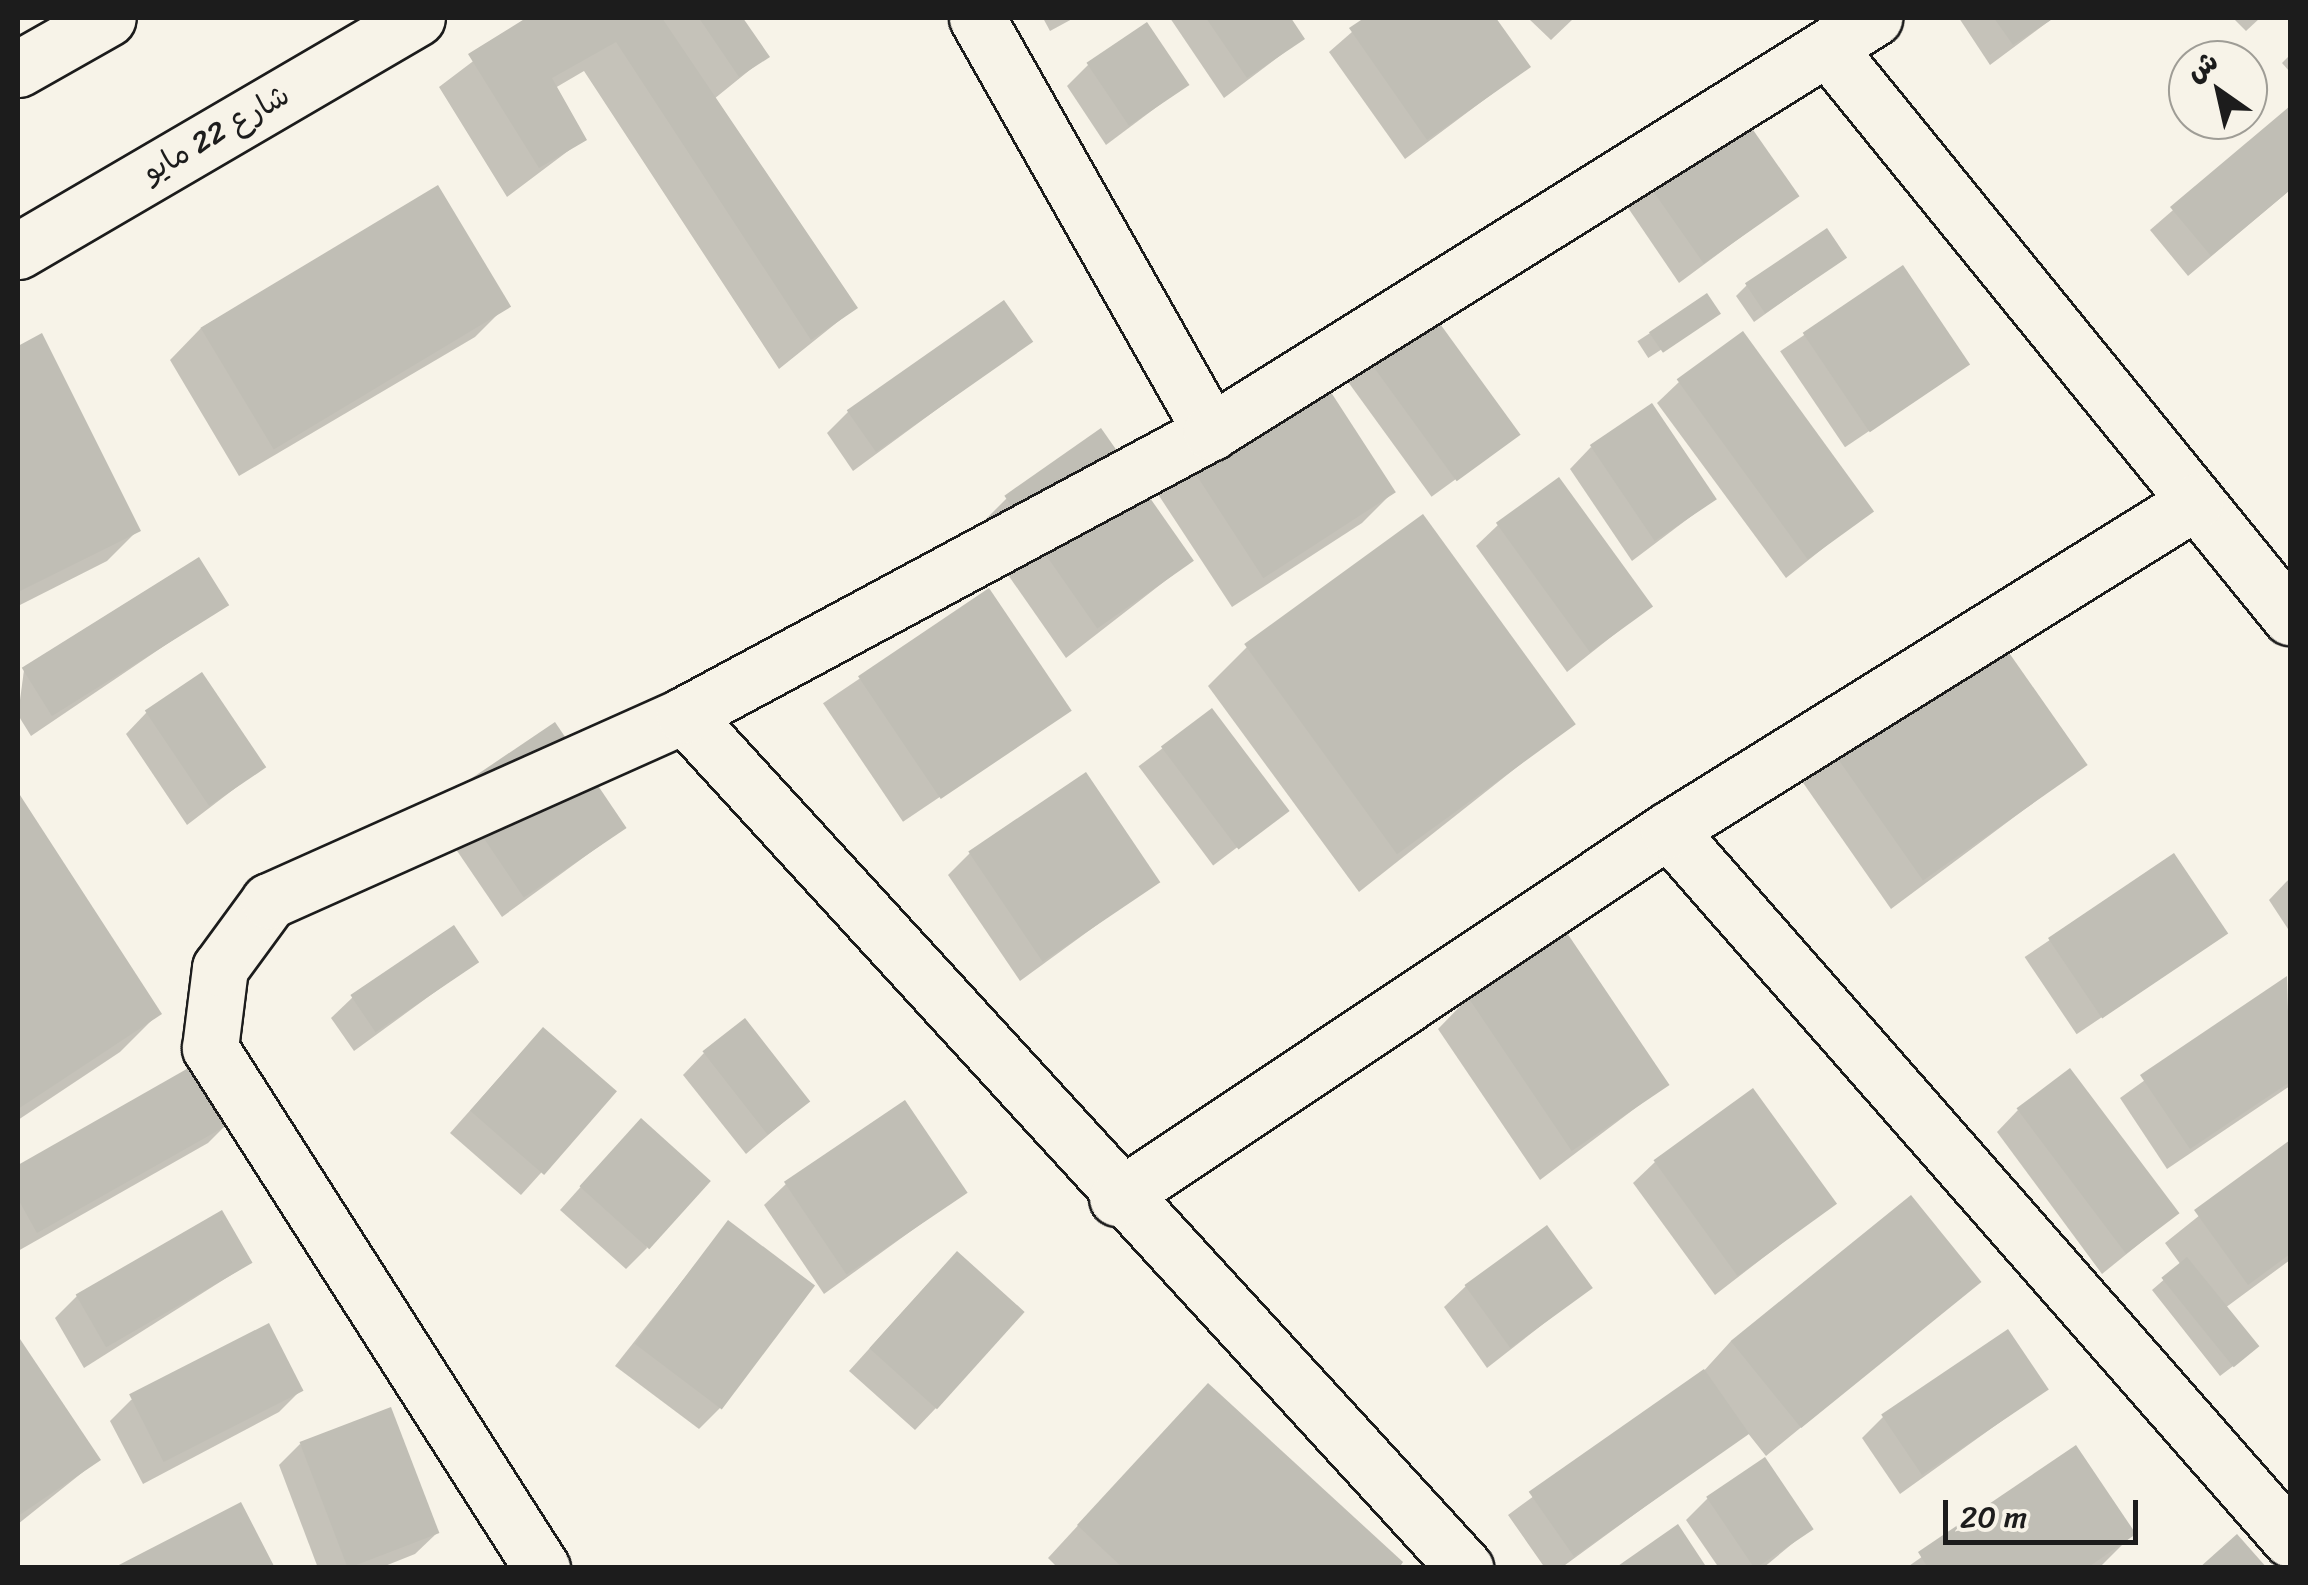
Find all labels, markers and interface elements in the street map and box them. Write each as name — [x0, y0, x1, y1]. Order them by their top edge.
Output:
text: ش — [2176, 37, 2229, 95]
north arrow — [2168, 40, 2268, 140]
street label: شارع 22 مايو — [136, 77, 296, 189]
scale bar — [1948, 1480, 2143, 1542]
text: 20 m — [1960, 1490, 2027, 1544]

